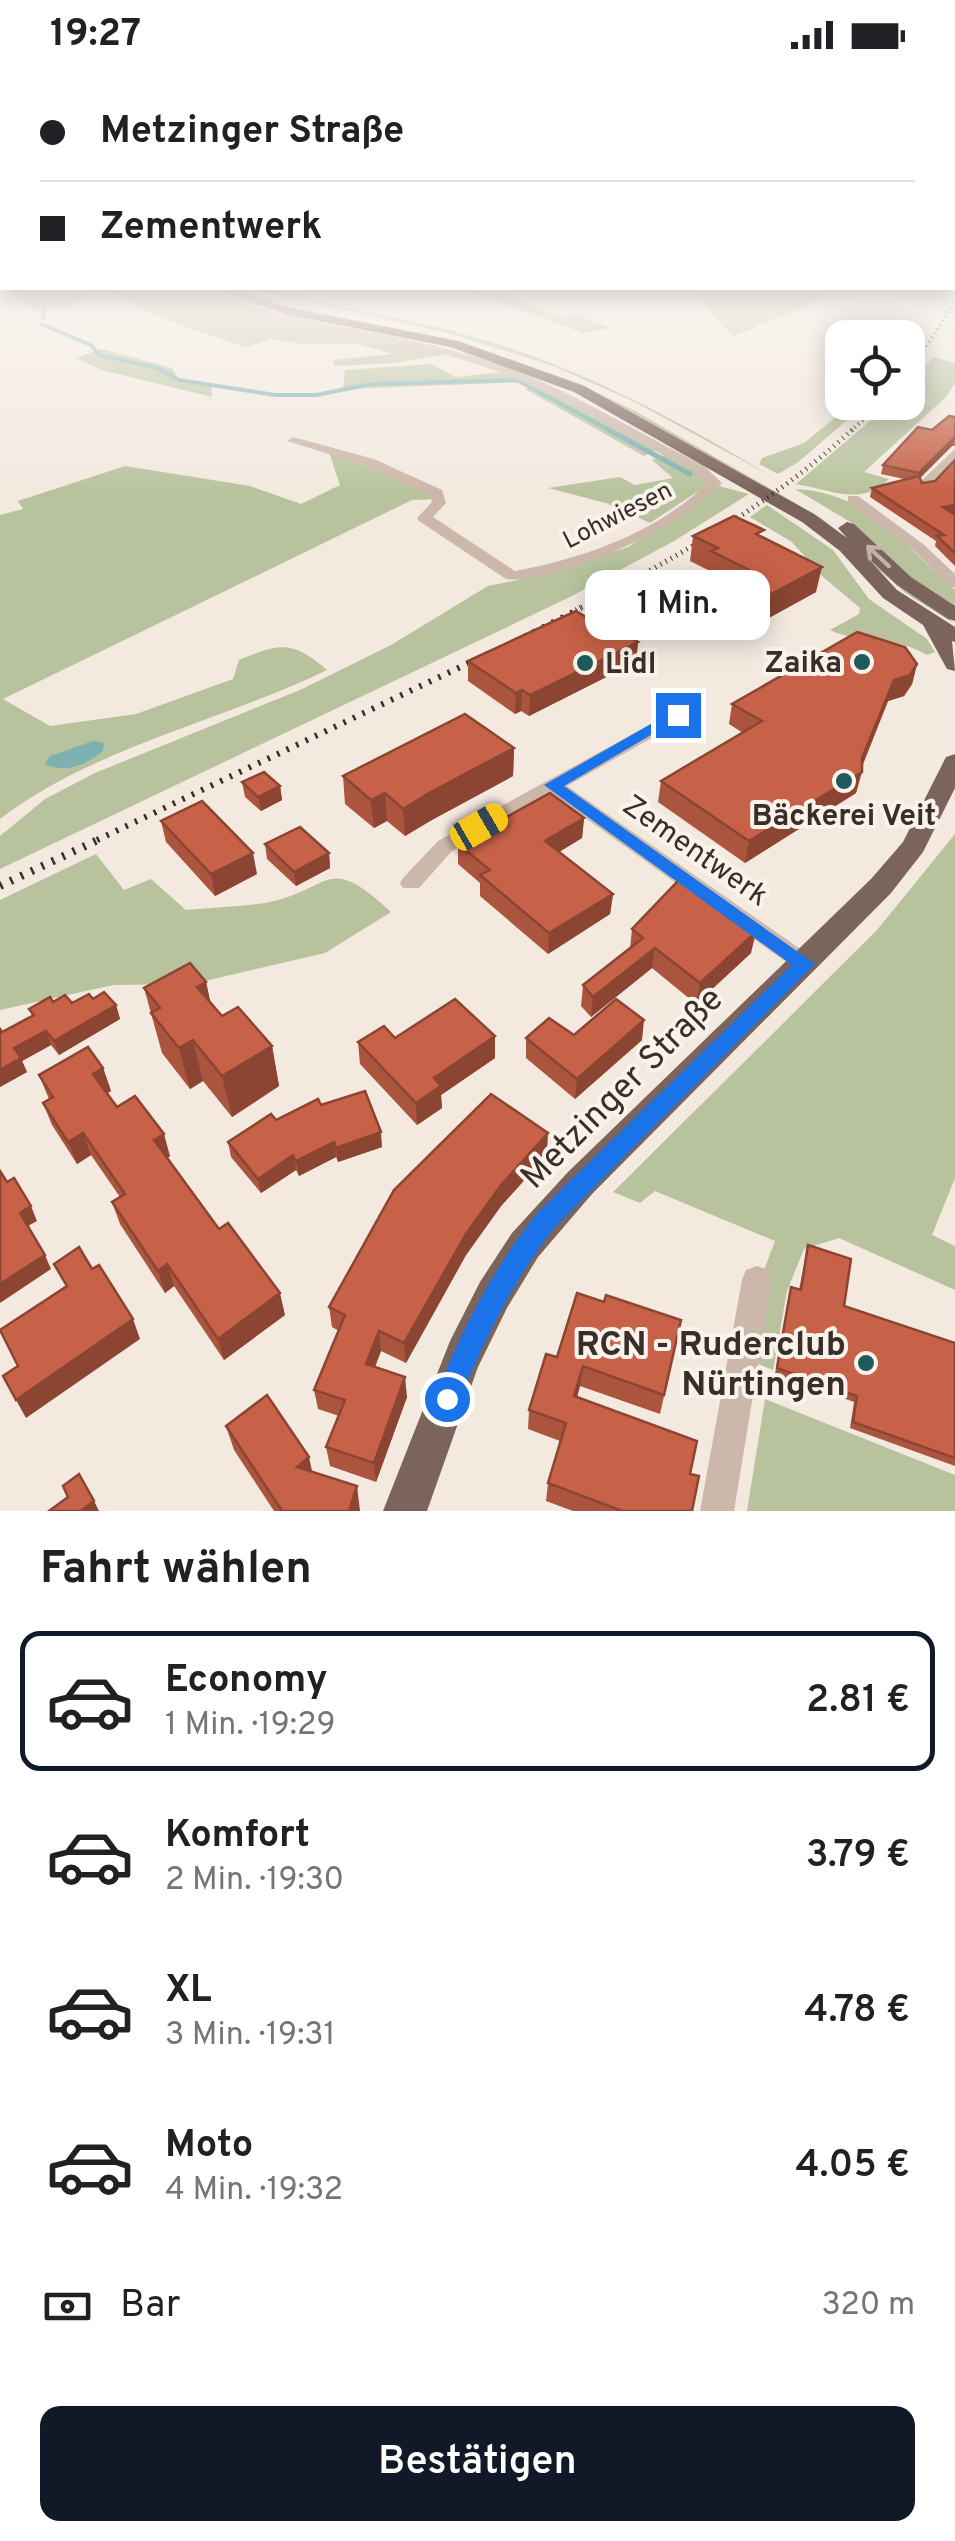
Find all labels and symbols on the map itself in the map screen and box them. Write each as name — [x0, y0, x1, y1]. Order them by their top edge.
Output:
street label: Lohwiesen — [558, 476, 678, 558]
one-way arrow — [866, 545, 891, 568]
callout: 1 Min. — [586, 570, 770, 640]
place label: Zaika — [765, 646, 842, 683]
place label: Lidl — [605, 647, 657, 684]
marker: Zaika — [851, 651, 873, 673]
marker: Lidl — [574, 652, 596, 674]
route end — [656, 693, 701, 738]
marker: Bäckerei Veit — [833, 770, 855, 792]
street label: Zementwerk — [614, 788, 775, 916]
car — [446, 799, 512, 855]
place label: Bäckerei Veit — [752, 799, 936, 836]
street label: Metzinger Straße — [513, 979, 734, 1200]
place label: RCN - Ruderclub Nürtingen — [576, 1324, 846, 1408]
marker: RCN - Ruderclub Nürtingen — [855, 1352, 877, 1374]
route start — [425, 1377, 470, 1422]

